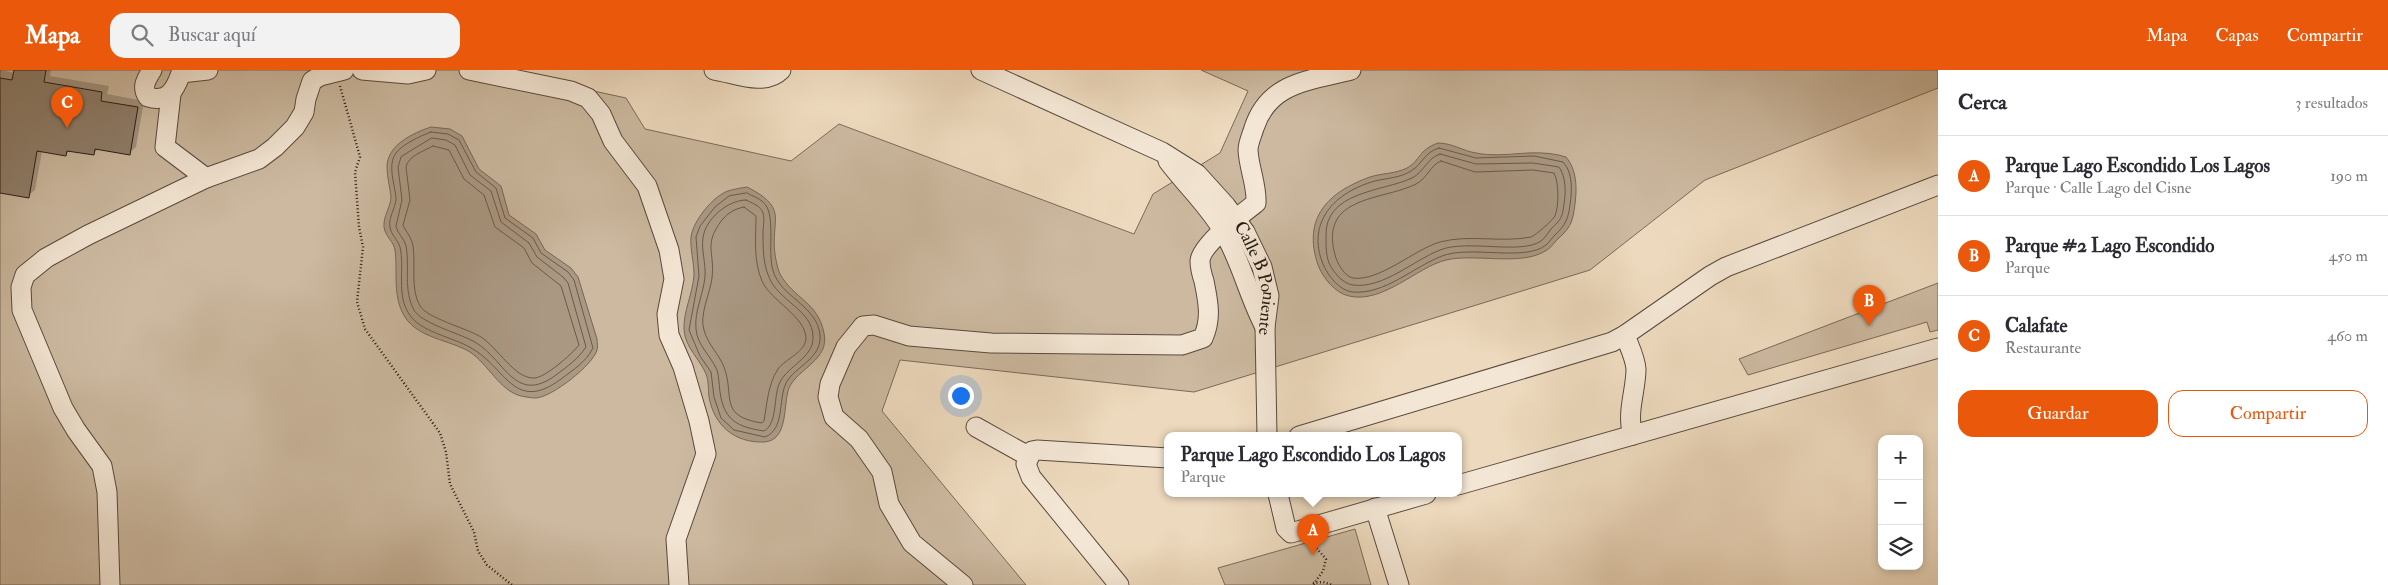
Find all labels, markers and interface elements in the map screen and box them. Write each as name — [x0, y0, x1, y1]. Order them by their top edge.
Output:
search box — [110, 13, 460, 58]
text: Mapa — [25, 20, 80, 51]
icon: search — [128, 21, 156, 49]
text: Buscar aquí — [168, 23, 256, 47]
text: Mapa — [2146, 24, 2188, 47]
text: Capas — [2216, 24, 2259, 47]
text: Compartir — [2287, 24, 2363, 47]
pin: C — [51, 87, 83, 128]
text: Cerca — [1958, 89, 2007, 116]
text: 3 resultados — [2295, 93, 2368, 113]
text: Parque Lago Escondido Los Lagos — [2005, 154, 2270, 178]
text: A — [1969, 166, 1979, 186]
text: 190 m — [2330, 166, 2368, 186]
text: Parque · Calle Lago del Cisne — [2005, 178, 2192, 198]
street label: Calle B Poniente — [1229, 217, 1280, 336]
text: Parque #2 Lago Escondido — [2005, 234, 2215, 258]
text: B — [1969, 246, 1979, 266]
text: 450 m — [2329, 246, 2368, 266]
text: Parque — [2005, 258, 2050, 278]
pin: B — [1853, 285, 1885, 326]
text: Calafate — [2005, 314, 2067, 338]
text: C — [1968, 326, 1980, 346]
text: 460 m — [2327, 326, 2368, 346]
text: Restaurante — [2005, 338, 2081, 358]
your location — [948, 383, 974, 409]
button: Guardar — [1958, 390, 2158, 437]
button: Compartir — [2168, 390, 2368, 437]
popup — [1164, 432, 1462, 497]
map controls — [1878, 435, 1923, 570]
button: + — [1878, 435, 1923, 480]
text: Parque Lago Escondido Los Lagos — [1181, 443, 1445, 467]
text: Parque — [1181, 467, 1225, 487]
button: − — [1878, 480, 1923, 525]
pin: A — [1297, 514, 1329, 555]
button: layers — [1878, 525, 1923, 570]

